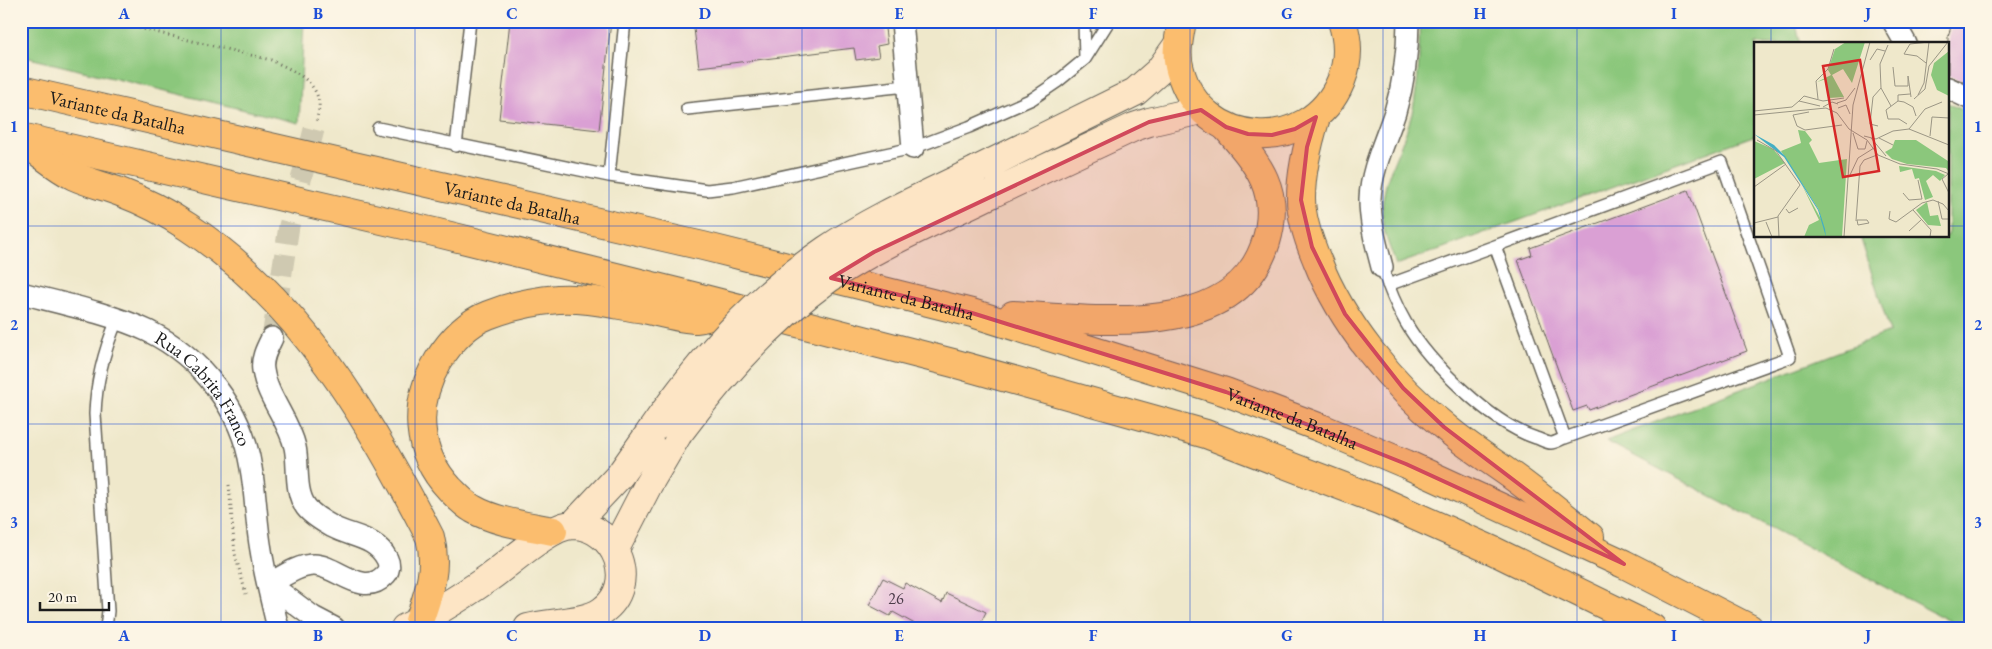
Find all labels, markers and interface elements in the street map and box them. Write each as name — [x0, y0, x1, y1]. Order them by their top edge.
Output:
text: A — [117, 3, 130, 24]
text: B — [313, 3, 323, 24]
text: C — [506, 3, 518, 24]
text: D — [699, 3, 711, 24]
text: E — [894, 3, 904, 24]
text: F — [1089, 3, 1098, 24]
text: G — [1281, 3, 1293, 24]
text: H — [1474, 3, 1487, 24]
text: I — [1671, 3, 1677, 24]
text: J — [1863, 3, 1871, 24]
inset map — [1754, 42, 1950, 238]
street label: Variante da Batalha — [47, 84, 189, 140]
text: 1 — [10, 116, 18, 137]
text: 1 — [1974, 116, 1982, 137]
street label: Variante da Batalha — [441, 175, 584, 230]
street label: Variante da Batalha — [835, 268, 977, 326]
text: 2 — [10, 314, 19, 335]
text: 2 — [1974, 314, 1983, 335]
street label: Rua Cabrita Franco — [150, 325, 258, 449]
street label: Variante da Batalha — [1223, 381, 1363, 455]
text: 3 — [10, 512, 18, 533]
text: 3 — [1974, 512, 1982, 533]
scale bar — [40, 579, 109, 611]
text: 20 m — [48, 587, 77, 606]
house number: 26 — [888, 588, 904, 609]
text: A — [117, 625, 130, 646]
text: B — [313, 625, 323, 646]
text: C — [506, 625, 518, 646]
text: D — [699, 625, 711, 646]
text: E — [894, 625, 904, 646]
text: F — [1089, 625, 1098, 646]
text: G — [1281, 625, 1293, 646]
text: H — [1474, 625, 1487, 646]
text: I — [1671, 625, 1677, 646]
text: J — [1863, 625, 1871, 646]

